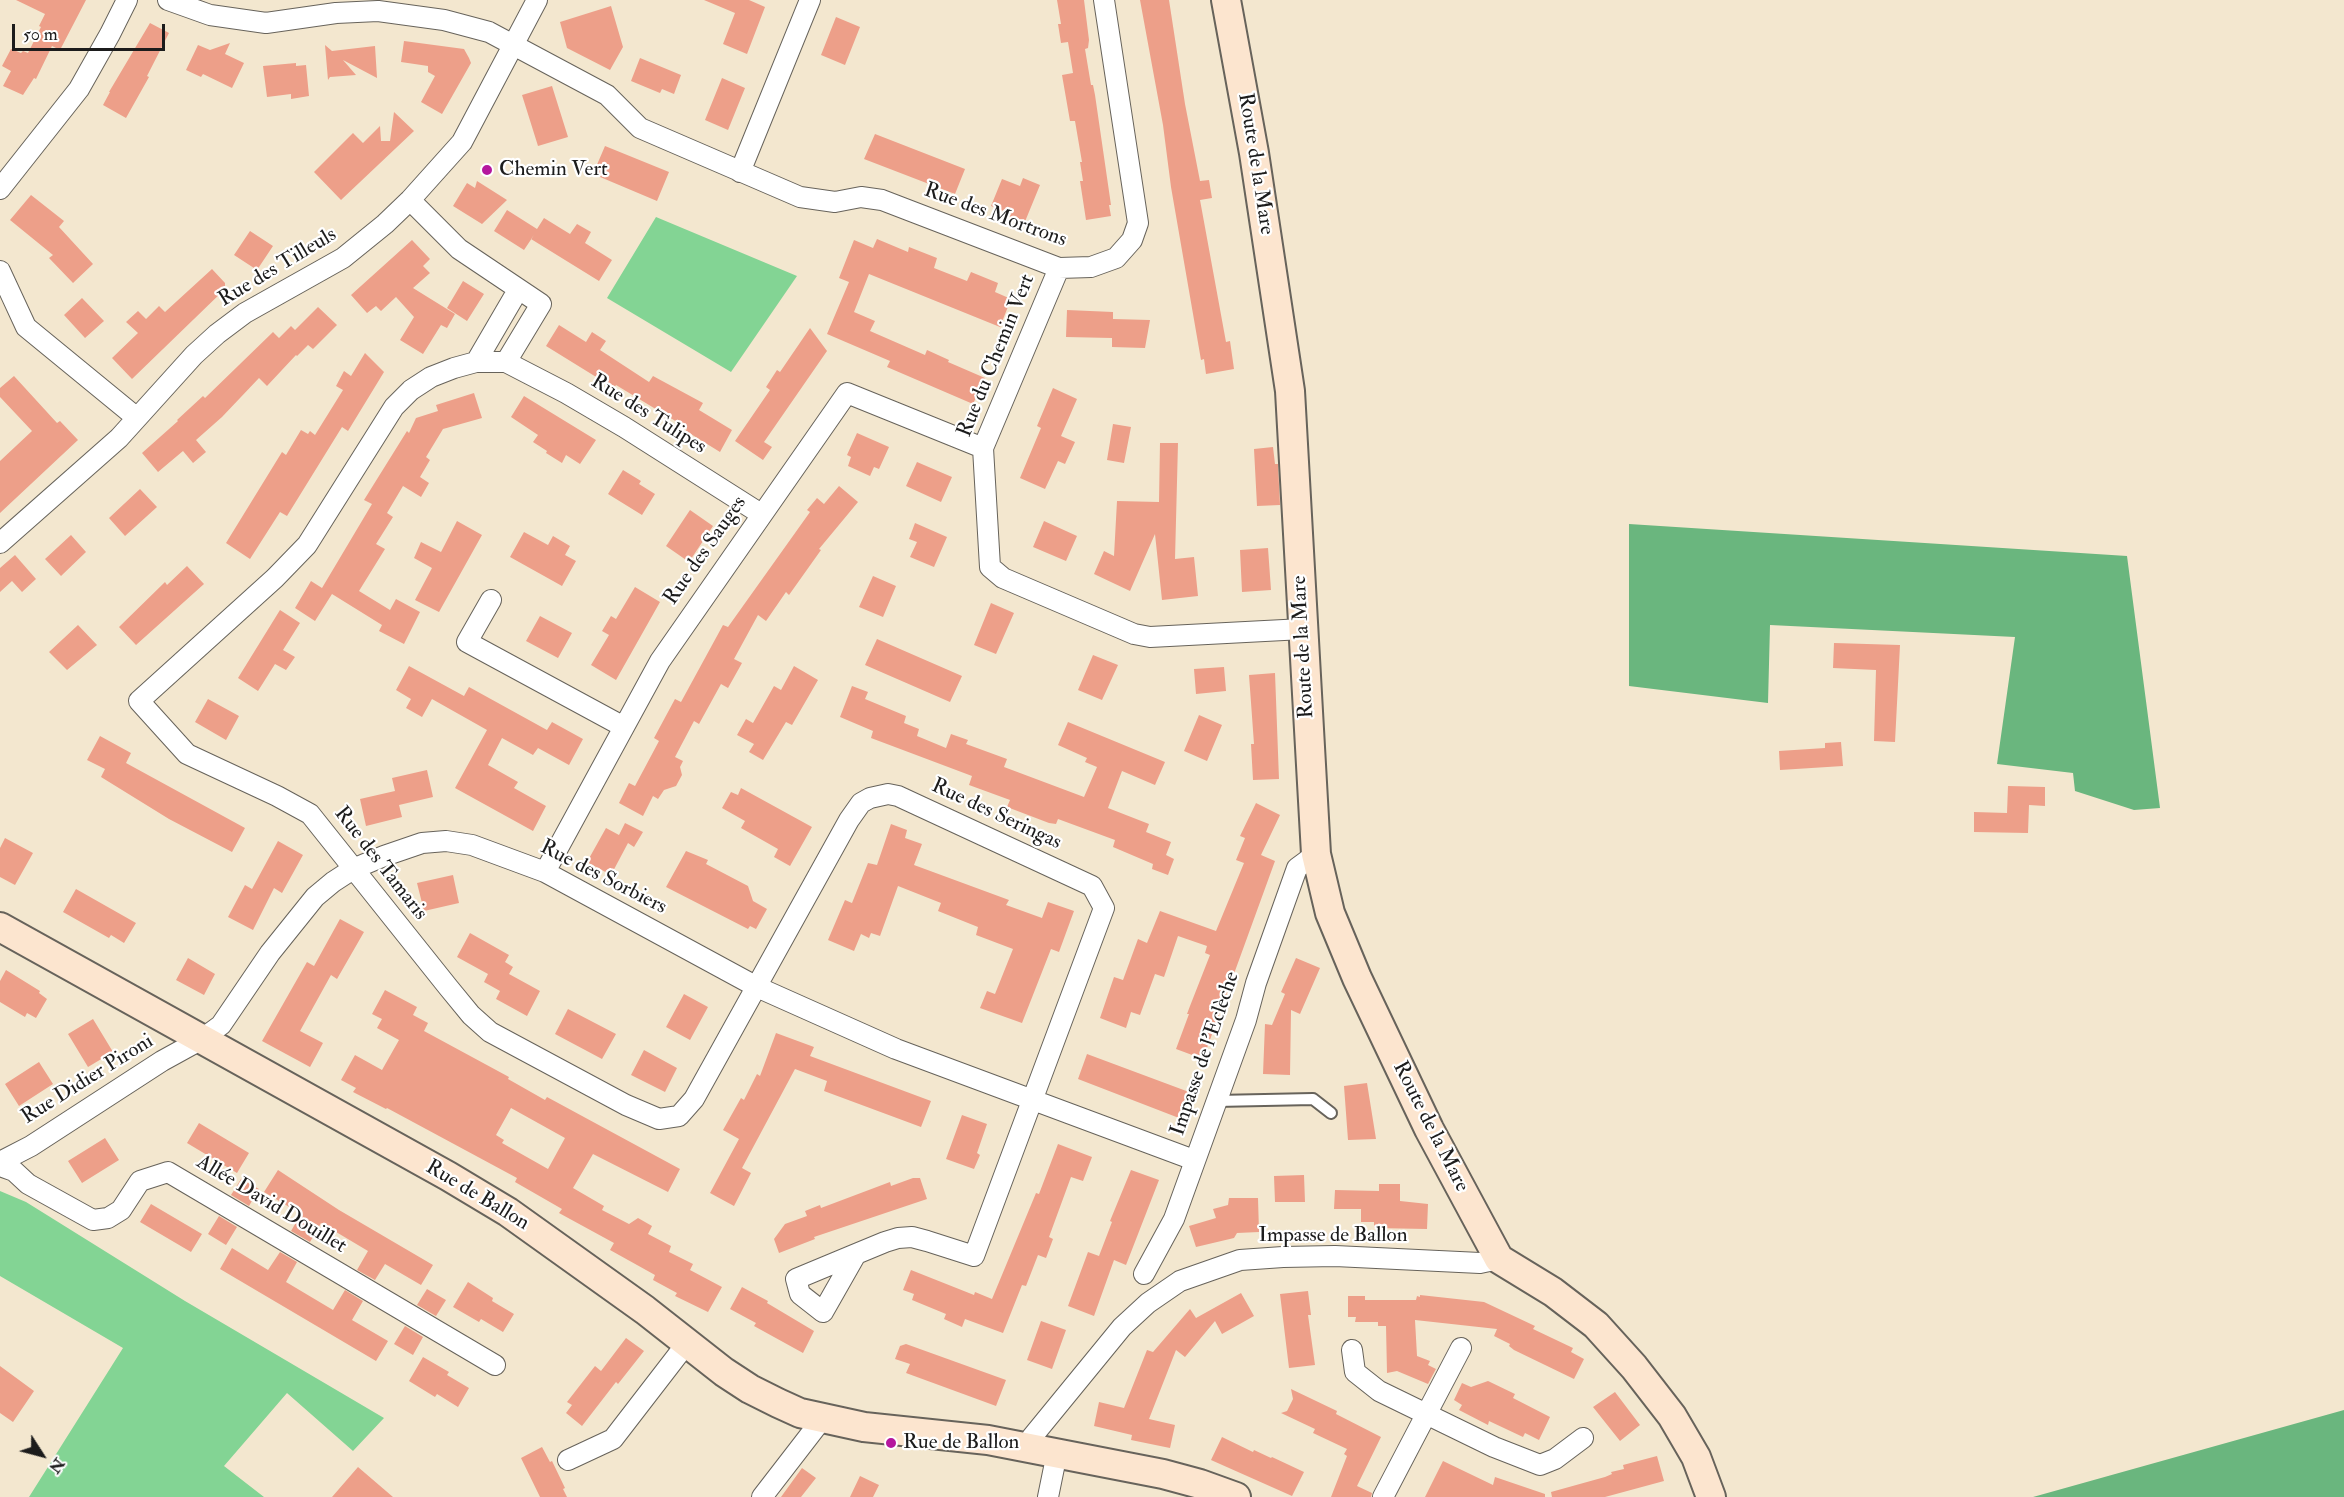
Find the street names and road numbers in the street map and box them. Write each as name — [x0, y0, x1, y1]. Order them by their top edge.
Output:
street label: Route de la Mare — [1231, 91, 1279, 237]
street label: Rue des Mortrons — [920, 178, 1070, 254]
street label: Rue des Tilleuls — [214, 223, 342, 313]
street label: Rue du Chemin Vert — [953, 271, 1041, 441]
street label: Rue des Tulipes — [586, 370, 710, 460]
street label: Rue des Sauges — [659, 492, 753, 610]
street label: Route de la Mare — [1288, 575, 1320, 719]
street label: Rue des Seringas — [927, 774, 1065, 856]
street label: Rue des Tamaris — [328, 802, 432, 926]
street label: Rue des Sorbiers — [535, 835, 671, 921]
street label: Impasse de l'Eclèche — [1166, 969, 1246, 1139]
street label: Rue Didier Pironi — [18, 1029, 158, 1131]
street label: Route de la Mare — [1386, 1058, 1474, 1196]
street label: Allée David Douillet — [191, 1150, 351, 1260]
street label: Rue de Ballon — [421, 1155, 533, 1237]
street label: Impasse de Ballon — [1258, 1223, 1408, 1249]

